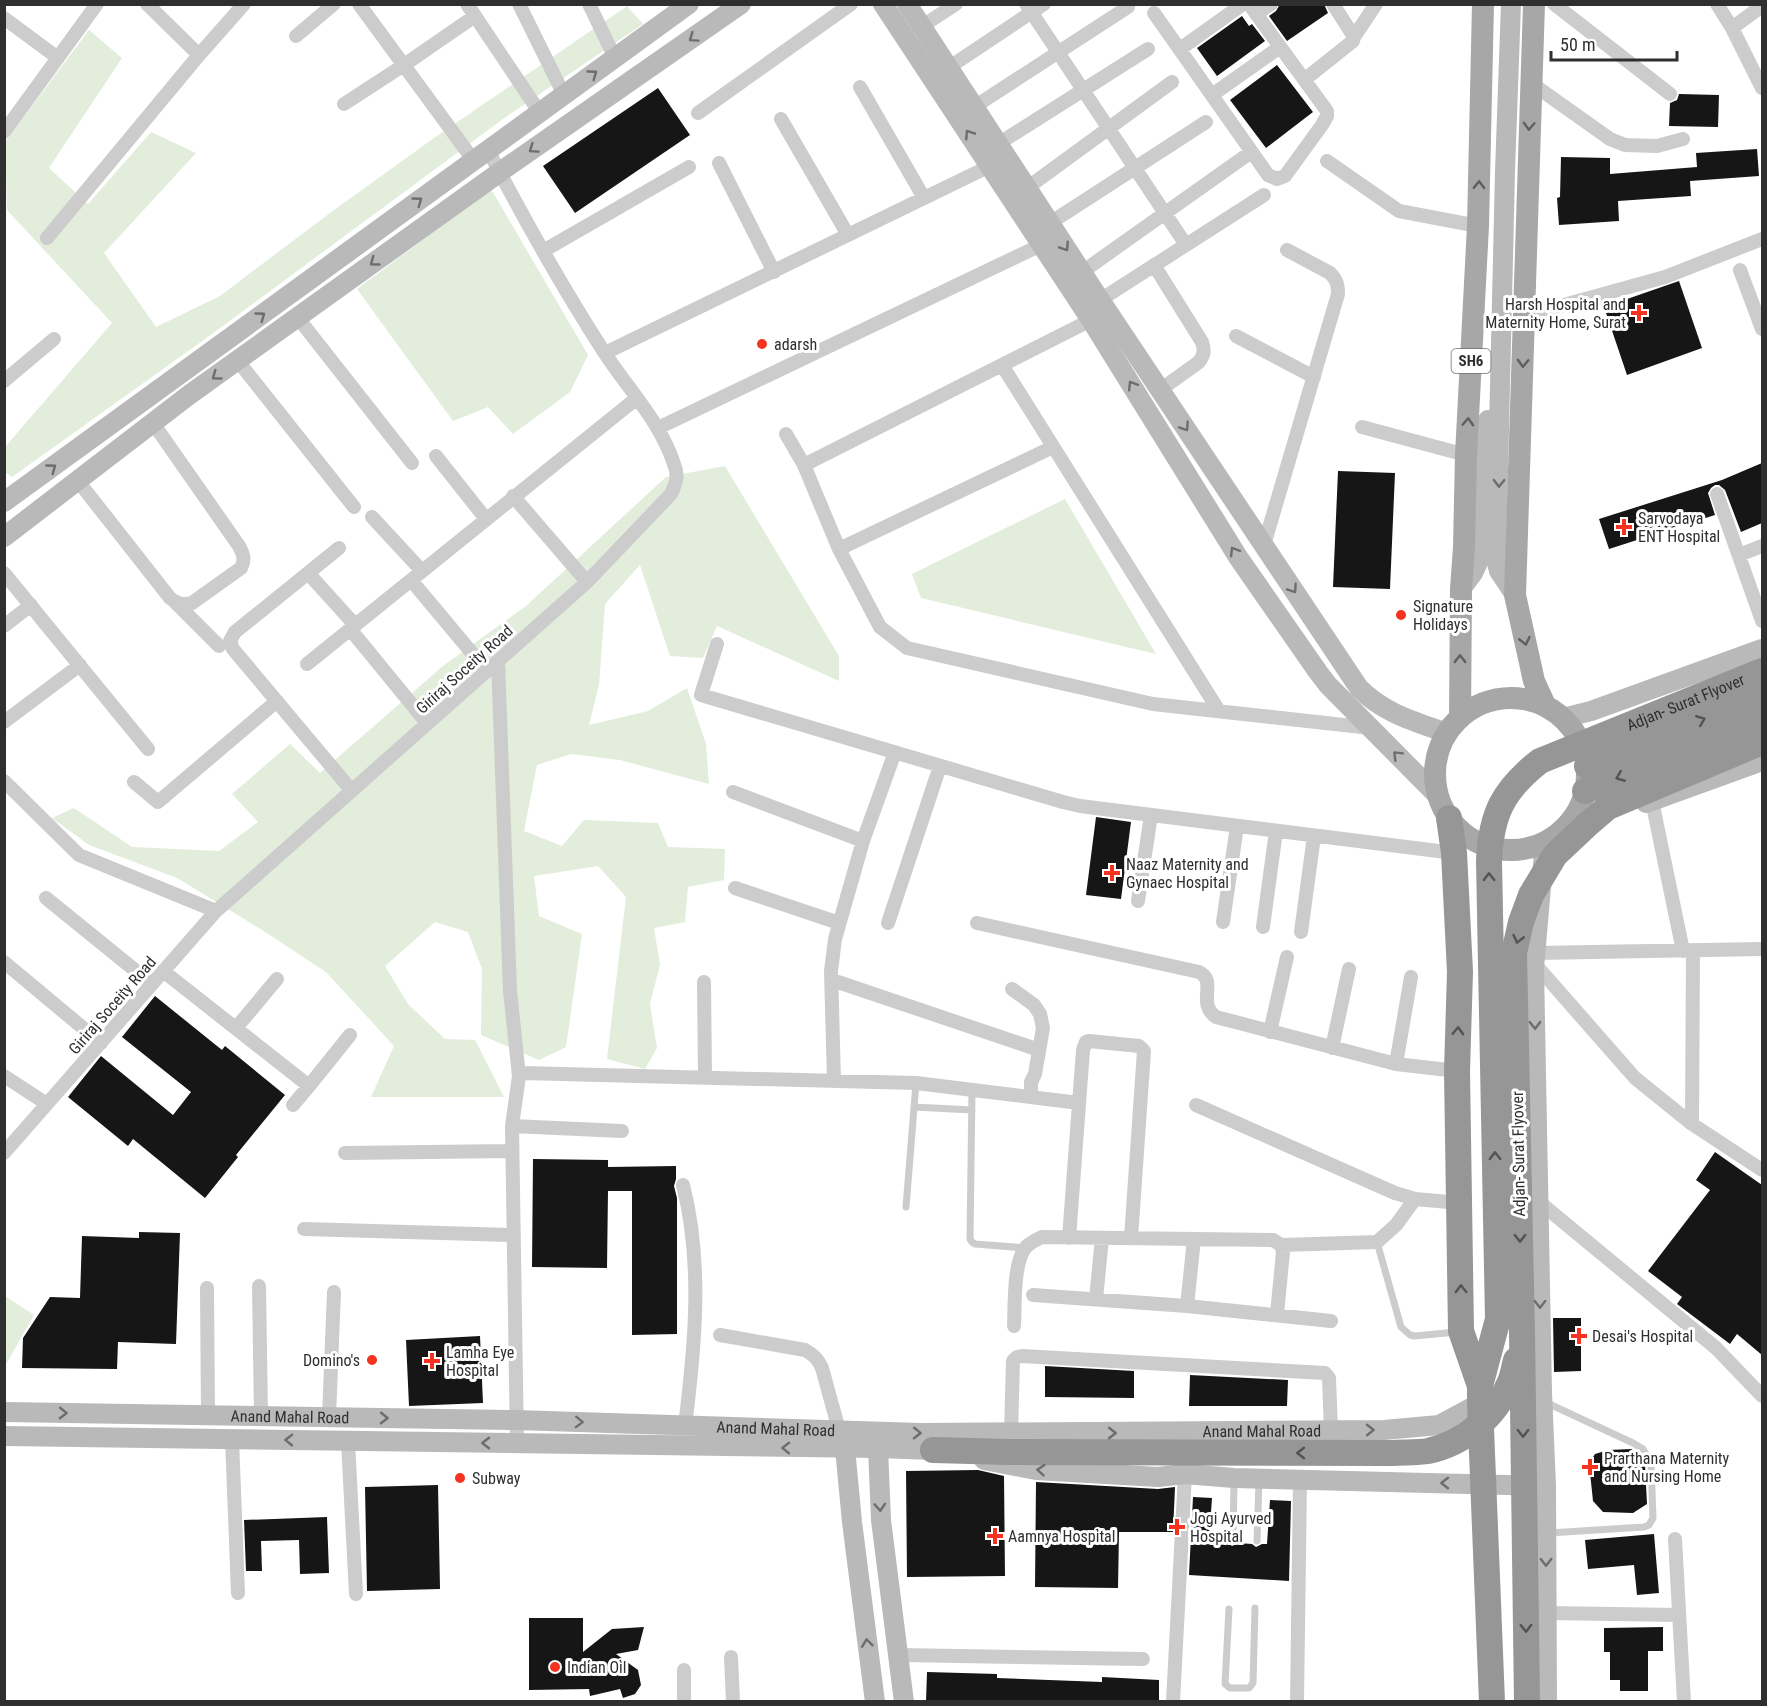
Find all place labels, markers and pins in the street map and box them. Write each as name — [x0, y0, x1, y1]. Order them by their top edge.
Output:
place label: Harsh Hospital and Maternity Home, Surat — [1485, 295, 1626, 332]
marker: Harsh Hospital and Maternity Home, Surat — [1630, 304, 1648, 322]
place label: adarsh — [774, 335, 817, 354]
marker: adarsh — [755, 337, 769, 351]
place label: Sarvodaya ENT Hospital — [1638, 509, 1720, 546]
marker: Sarvodaya ENT Hospital — [1615, 518, 1633, 536]
place label: Signature Holidays — [1413, 597, 1473, 634]
marker: Signature Holidays — [1394, 608, 1408, 622]
place label: Naaz Maternity and Gynaec Hospital — [1126, 855, 1249, 892]
marker: Naaz Maternity and Gynaec Hospital — [1103, 864, 1121, 882]
marker: Desai's Hospital — [1570, 1327, 1588, 1345]
place label: Desai's Hospital — [1592, 1327, 1693, 1346]
place label: Lamha Eye Hospital — [446, 1343, 514, 1380]
place label: Domino's — [303, 1351, 360, 1370]
marker: Lamha Eye Hospital — [423, 1352, 441, 1370]
marker: Domino's — [365, 1353, 379, 1367]
place label: Prarthana Maternity and Nursing Home — [1604, 1449, 1730, 1486]
marker: Prarthana Maternity and Nursing Home — [1581, 1458, 1599, 1476]
place label: Subway — [472, 1469, 521, 1488]
marker: Subway — [453, 1471, 467, 1485]
place label: Jogi Ayurved Hospital — [1190, 1509, 1271, 1546]
marker: Jogi Ayurved Hospital — [1168, 1518, 1186, 1536]
marker: Aamnya Hospital — [986, 1527, 1004, 1545]
place label: Aamnya Hospital — [1008, 1527, 1115, 1546]
place label: Indian Oil — [567, 1658, 626, 1677]
marker: Indian Oil — [548, 1660, 562, 1674]

